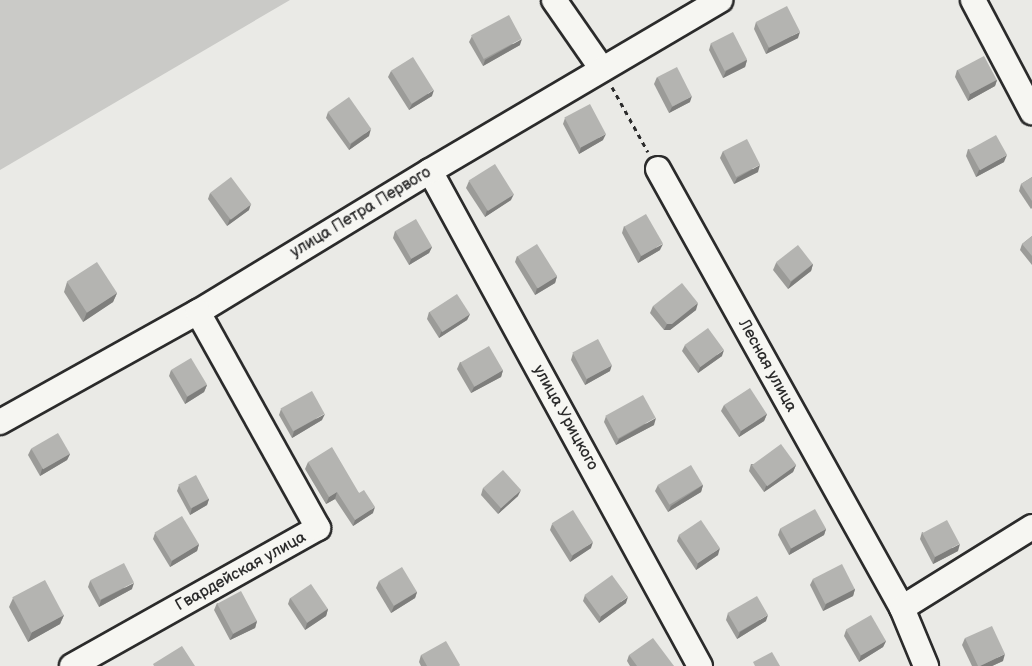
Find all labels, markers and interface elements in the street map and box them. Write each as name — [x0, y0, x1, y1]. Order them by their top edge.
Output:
street label: улица Петра Первого — [287, 163, 435, 263]
street label: Лесная улица — [734, 316, 800, 416]
street label: улица Урицкого — [528, 362, 602, 474]
street label: Гвардейская улица — [172, 528, 310, 616]

